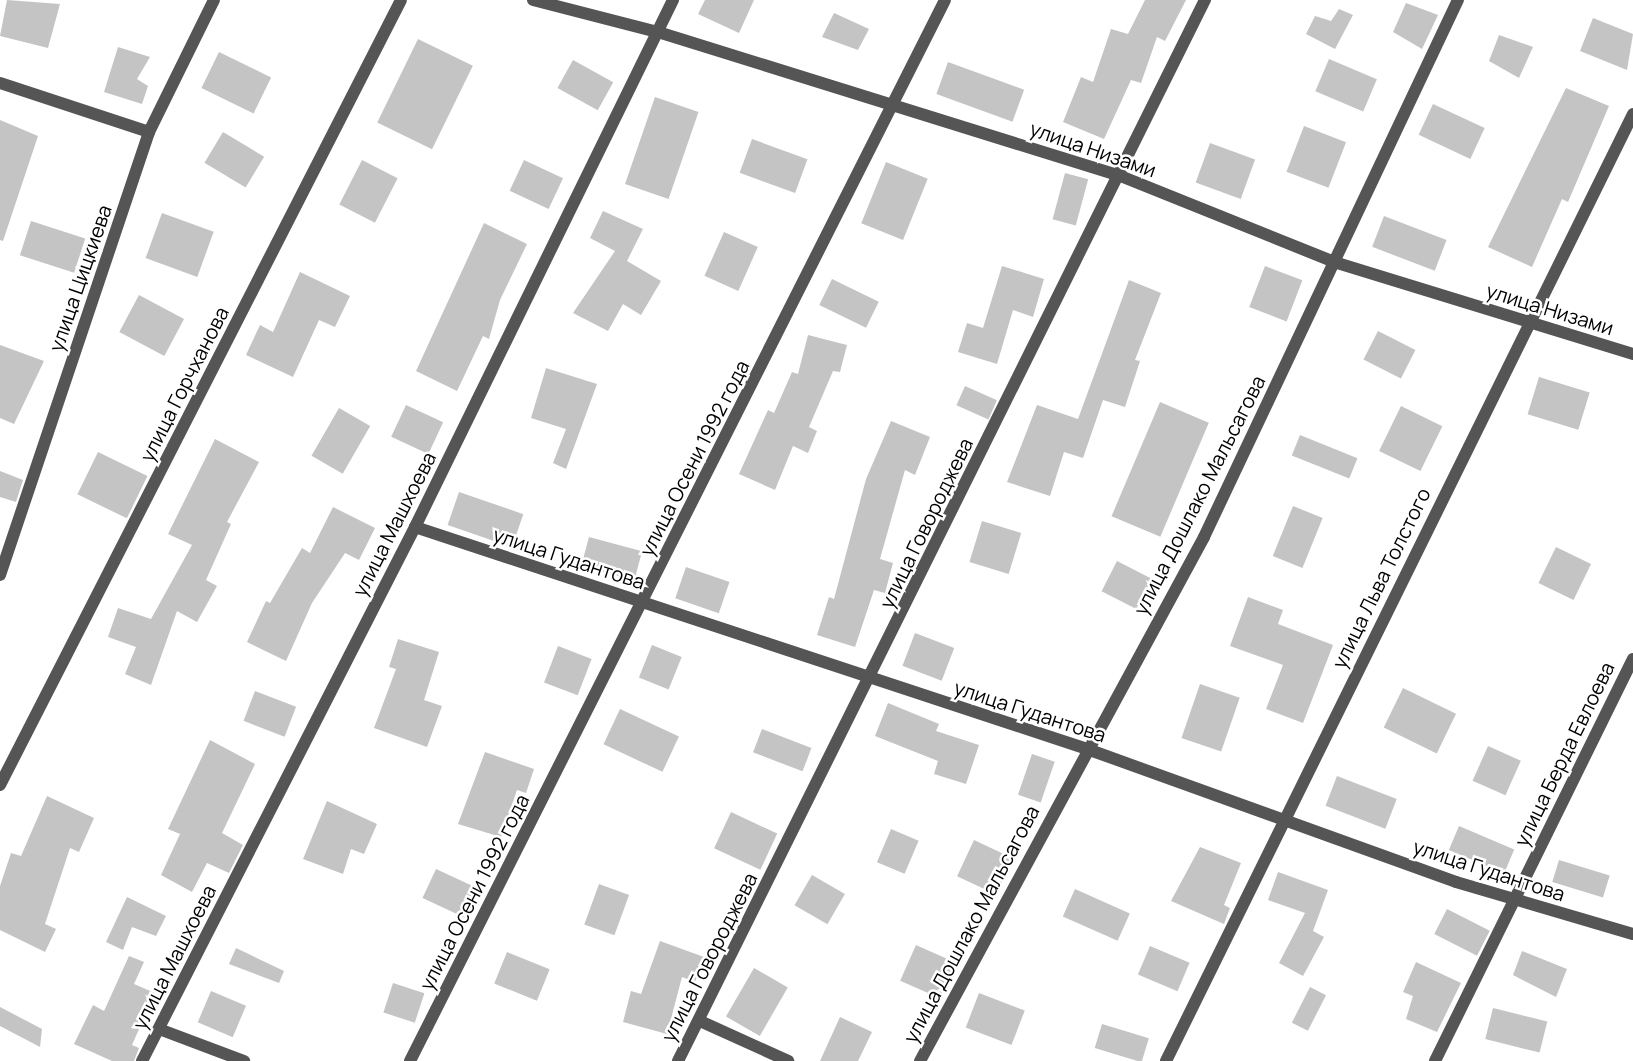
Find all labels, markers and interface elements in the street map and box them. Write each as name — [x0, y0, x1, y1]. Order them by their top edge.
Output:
street label: улица Низами — [1027, 116, 1159, 182]
street label: улица Цицкиева — [44, 202, 116, 354]
street label: улица Низами — [1483, 278, 1617, 340]
street label: улица Горчханова — [135, 302, 233, 466]
street label: улица Осени 1992 года — [634, 356, 754, 560]
street label: улица Дошлако Мальсагова — [1128, 371, 1270, 619]
street label: улица Говороджева — [874, 434, 978, 612]
street label: улица Машхоева — [347, 448, 441, 600]
street label: улица Льва Толстого — [1327, 484, 1435, 672]
street label: улица Гудантова — [490, 522, 648, 594]
street label: улица Берда Евлоева — [1509, 658, 1619, 850]
street label: улица Гудантова — [951, 675, 1109, 747]
street label: улица Осени 1992 года — [414, 790, 534, 994]
street label: улица Дошлако Мальсагова — [898, 801, 1044, 1047]
street label: улица Гудантова — [1410, 834, 1568, 906]
street label: улица Говороджева — [656, 868, 762, 1046]
street label: улица Машхоева — [127, 881, 221, 1033]

